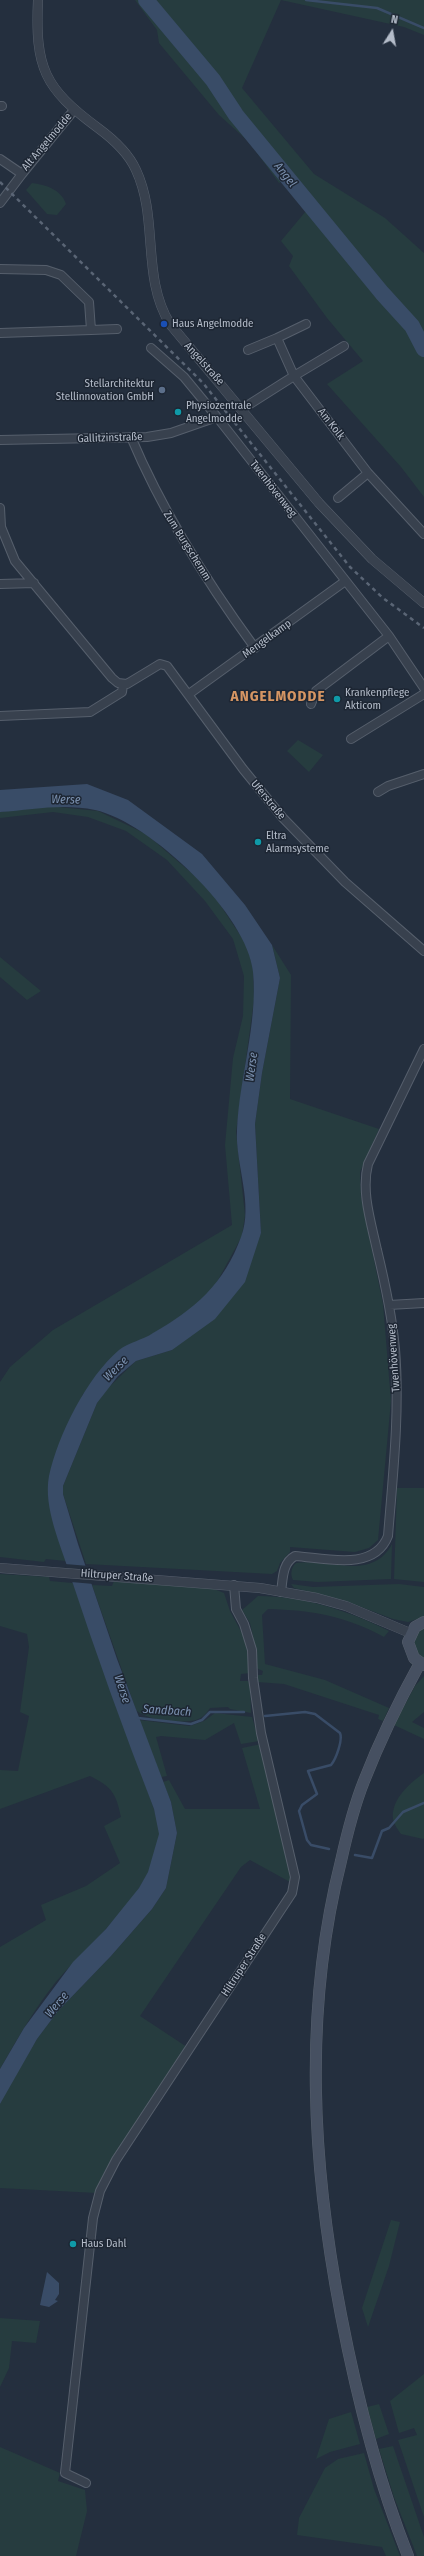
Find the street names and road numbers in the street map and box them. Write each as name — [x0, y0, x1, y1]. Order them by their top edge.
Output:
street label: Alt Angelmodde — [19, 110, 75, 174]
street label: Angelstraße — [181, 340, 227, 388]
street label: Am Kolk — [315, 406, 347, 442]
street label: Gallitzinstraße — [77, 430, 143, 446]
street label: Twenhövenweg — [247, 458, 299, 520]
street label: Zum Burgschemm — [160, 509, 214, 583]
street label: Mengelkamp — [240, 617, 294, 661]
street label: Uferstraße — [248, 778, 288, 822]
street label: Twenhövenweg — [385, 1323, 403, 1393]
street label: Hiltruper Straße — [80, 1567, 154, 1585]
street label: Hiltruper Straße — [219, 1931, 269, 1999]

